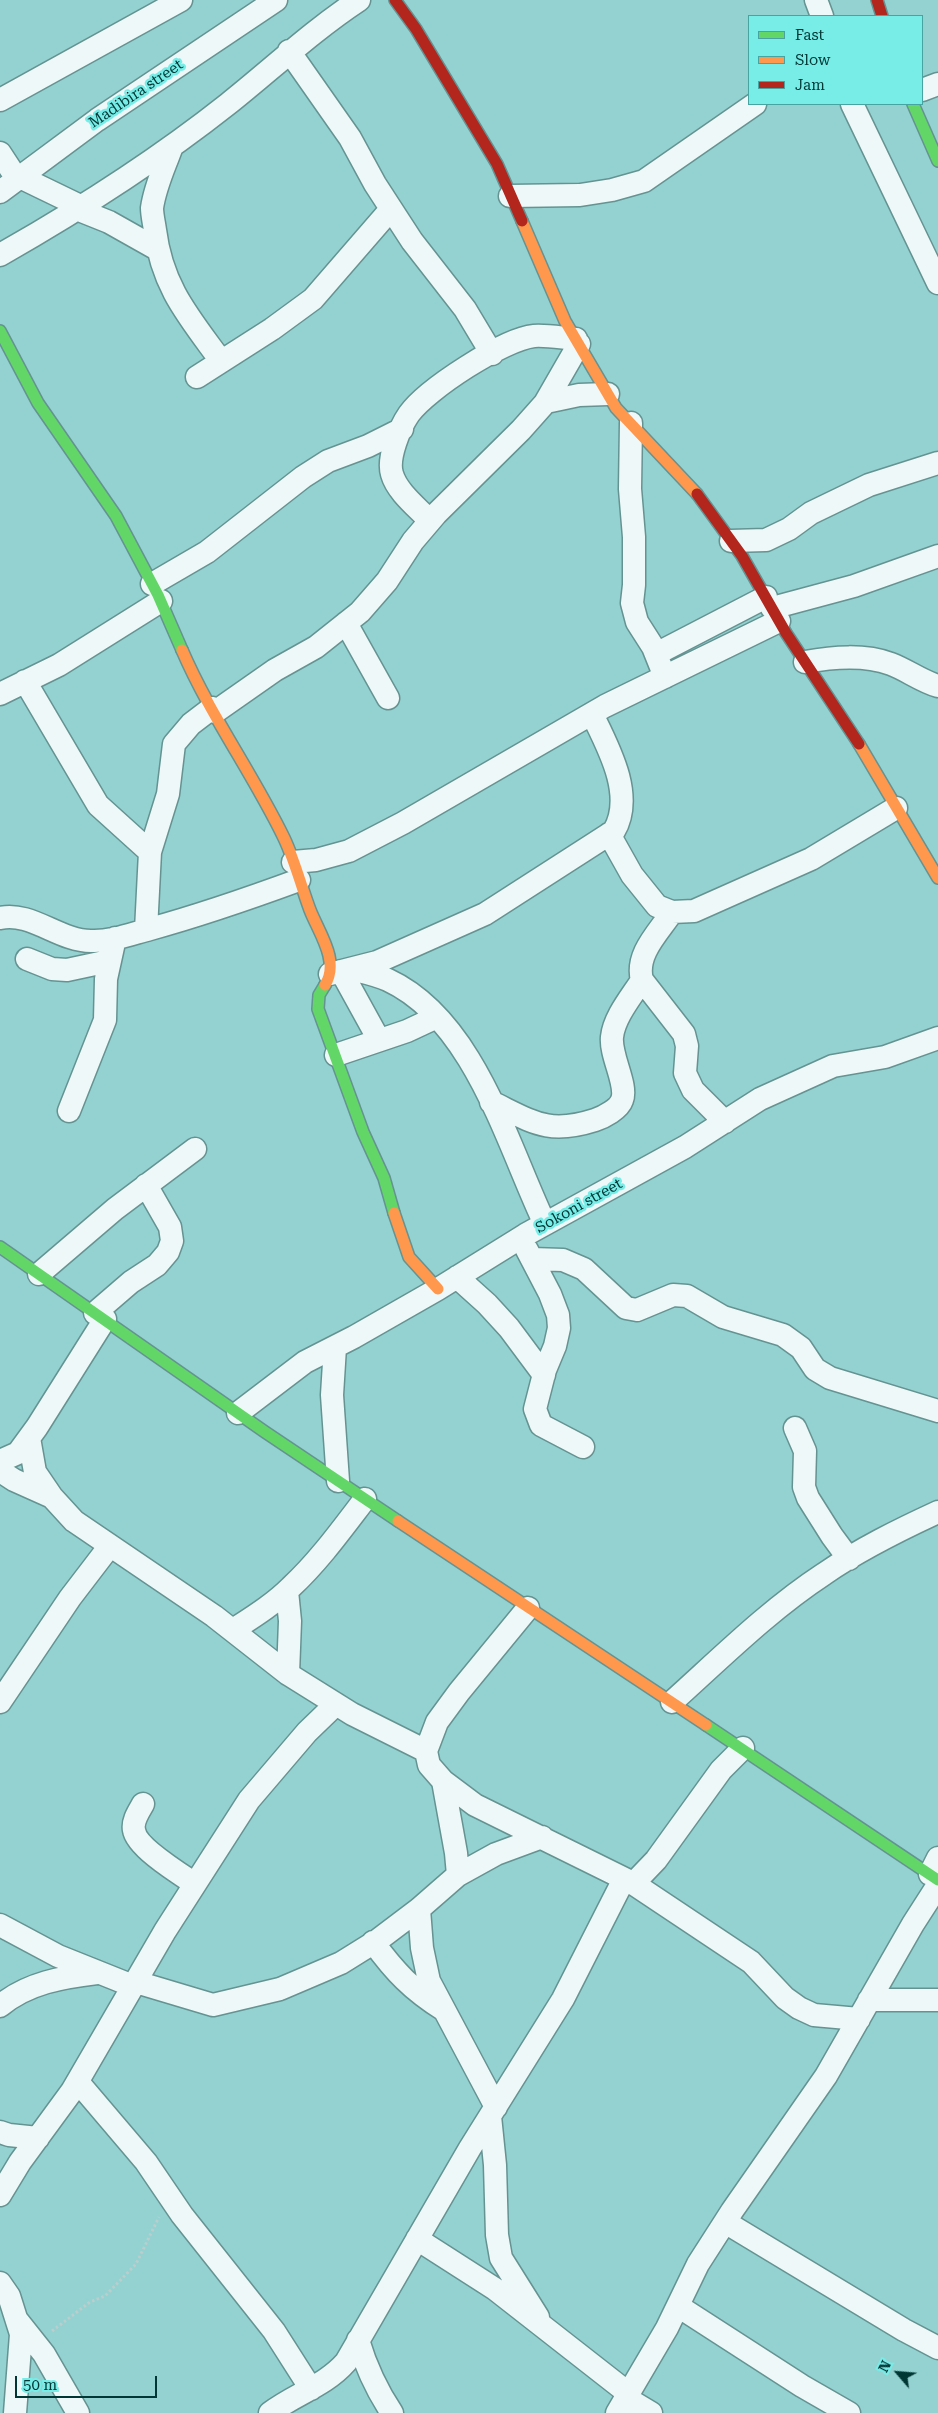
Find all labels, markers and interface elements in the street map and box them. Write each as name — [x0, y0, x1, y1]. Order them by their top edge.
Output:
legend — [748, 15, 923, 105]
text: Fast — [795, 26, 824, 44]
text: Slow — [795, 51, 830, 69]
street label: Madibira street — [85, 56, 187, 132]
text: Jam — [795, 76, 825, 94]
street label: Sokoni street — [533, 1175, 625, 1237]
north arrow — [873, 2348, 923, 2398]
text: N — [875, 2358, 894, 2375]
scale bar — [18, 2366, 160, 2398]
text: 50 m — [23, 2376, 57, 2394]

